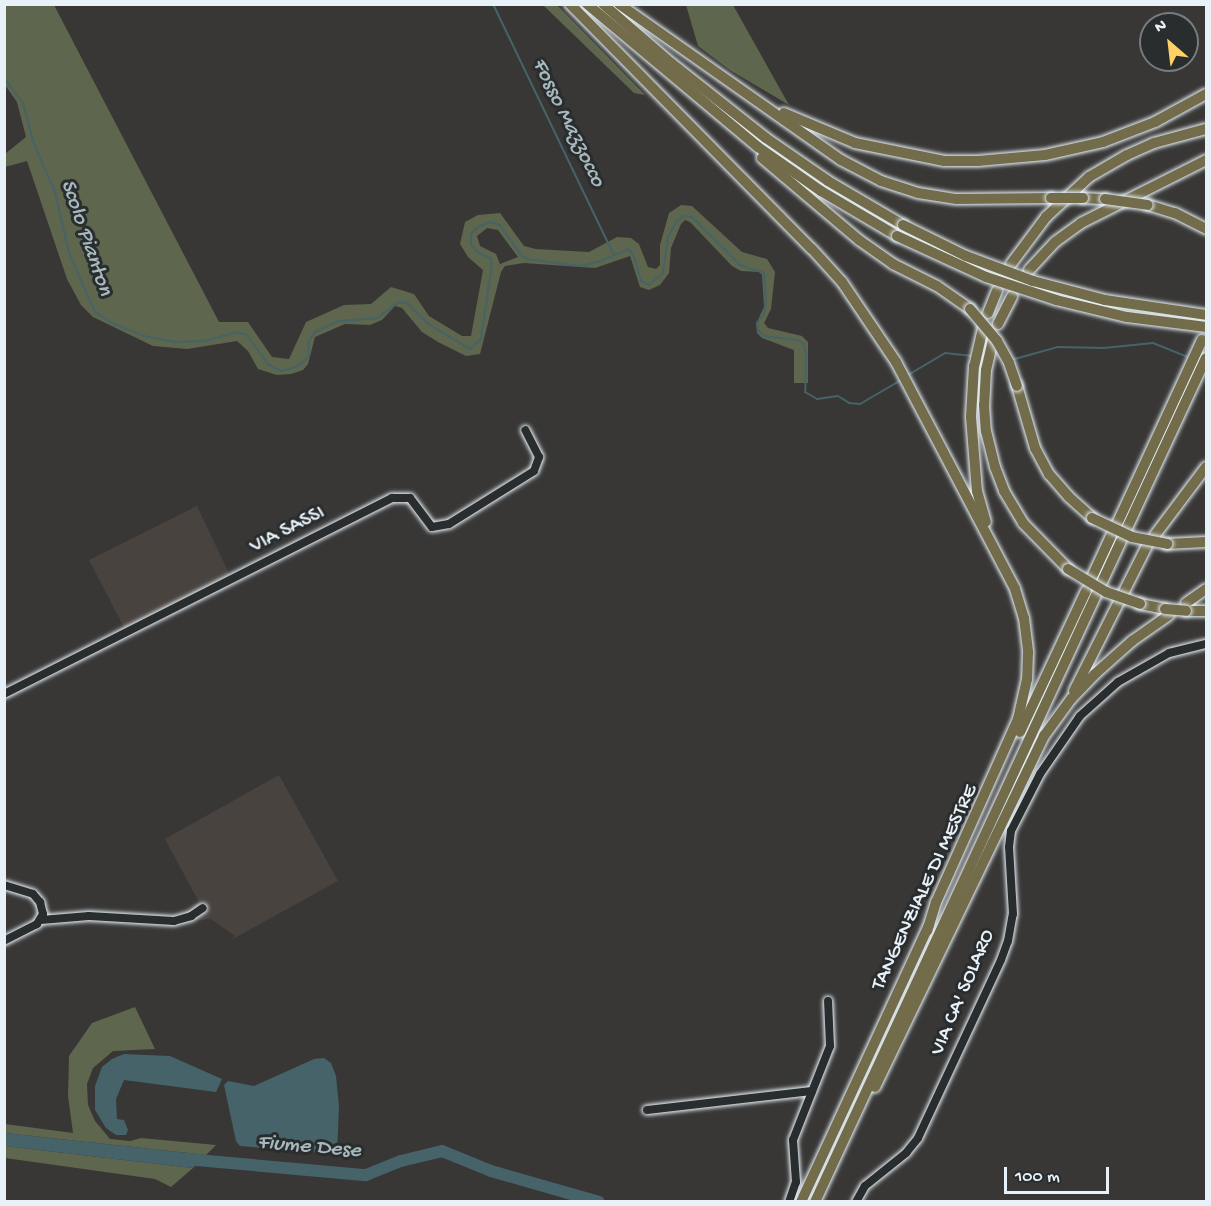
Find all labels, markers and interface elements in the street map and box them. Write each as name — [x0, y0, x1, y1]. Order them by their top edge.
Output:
north arrow — [1139, 12, 1199, 72]
text: N — [1152, 17, 1170, 38]
water label: Fosso Mazzocco — [524, 54, 610, 192]
water label: Scolo Pianton — [53, 176, 117, 300]
street label: VIA SASSI — [246, 501, 330, 561]
street label: TANGENZIALE DI MESTRE — [867, 781, 985, 995]
street label: VIA CA' SOLARO — [926, 926, 1002, 1060]
water label: Fiume Dese — [256, 1130, 362, 1166]
scale bar — [1007, 1155, 1112, 1193]
text: 100 m — [1015, 1167, 1060, 1188]

